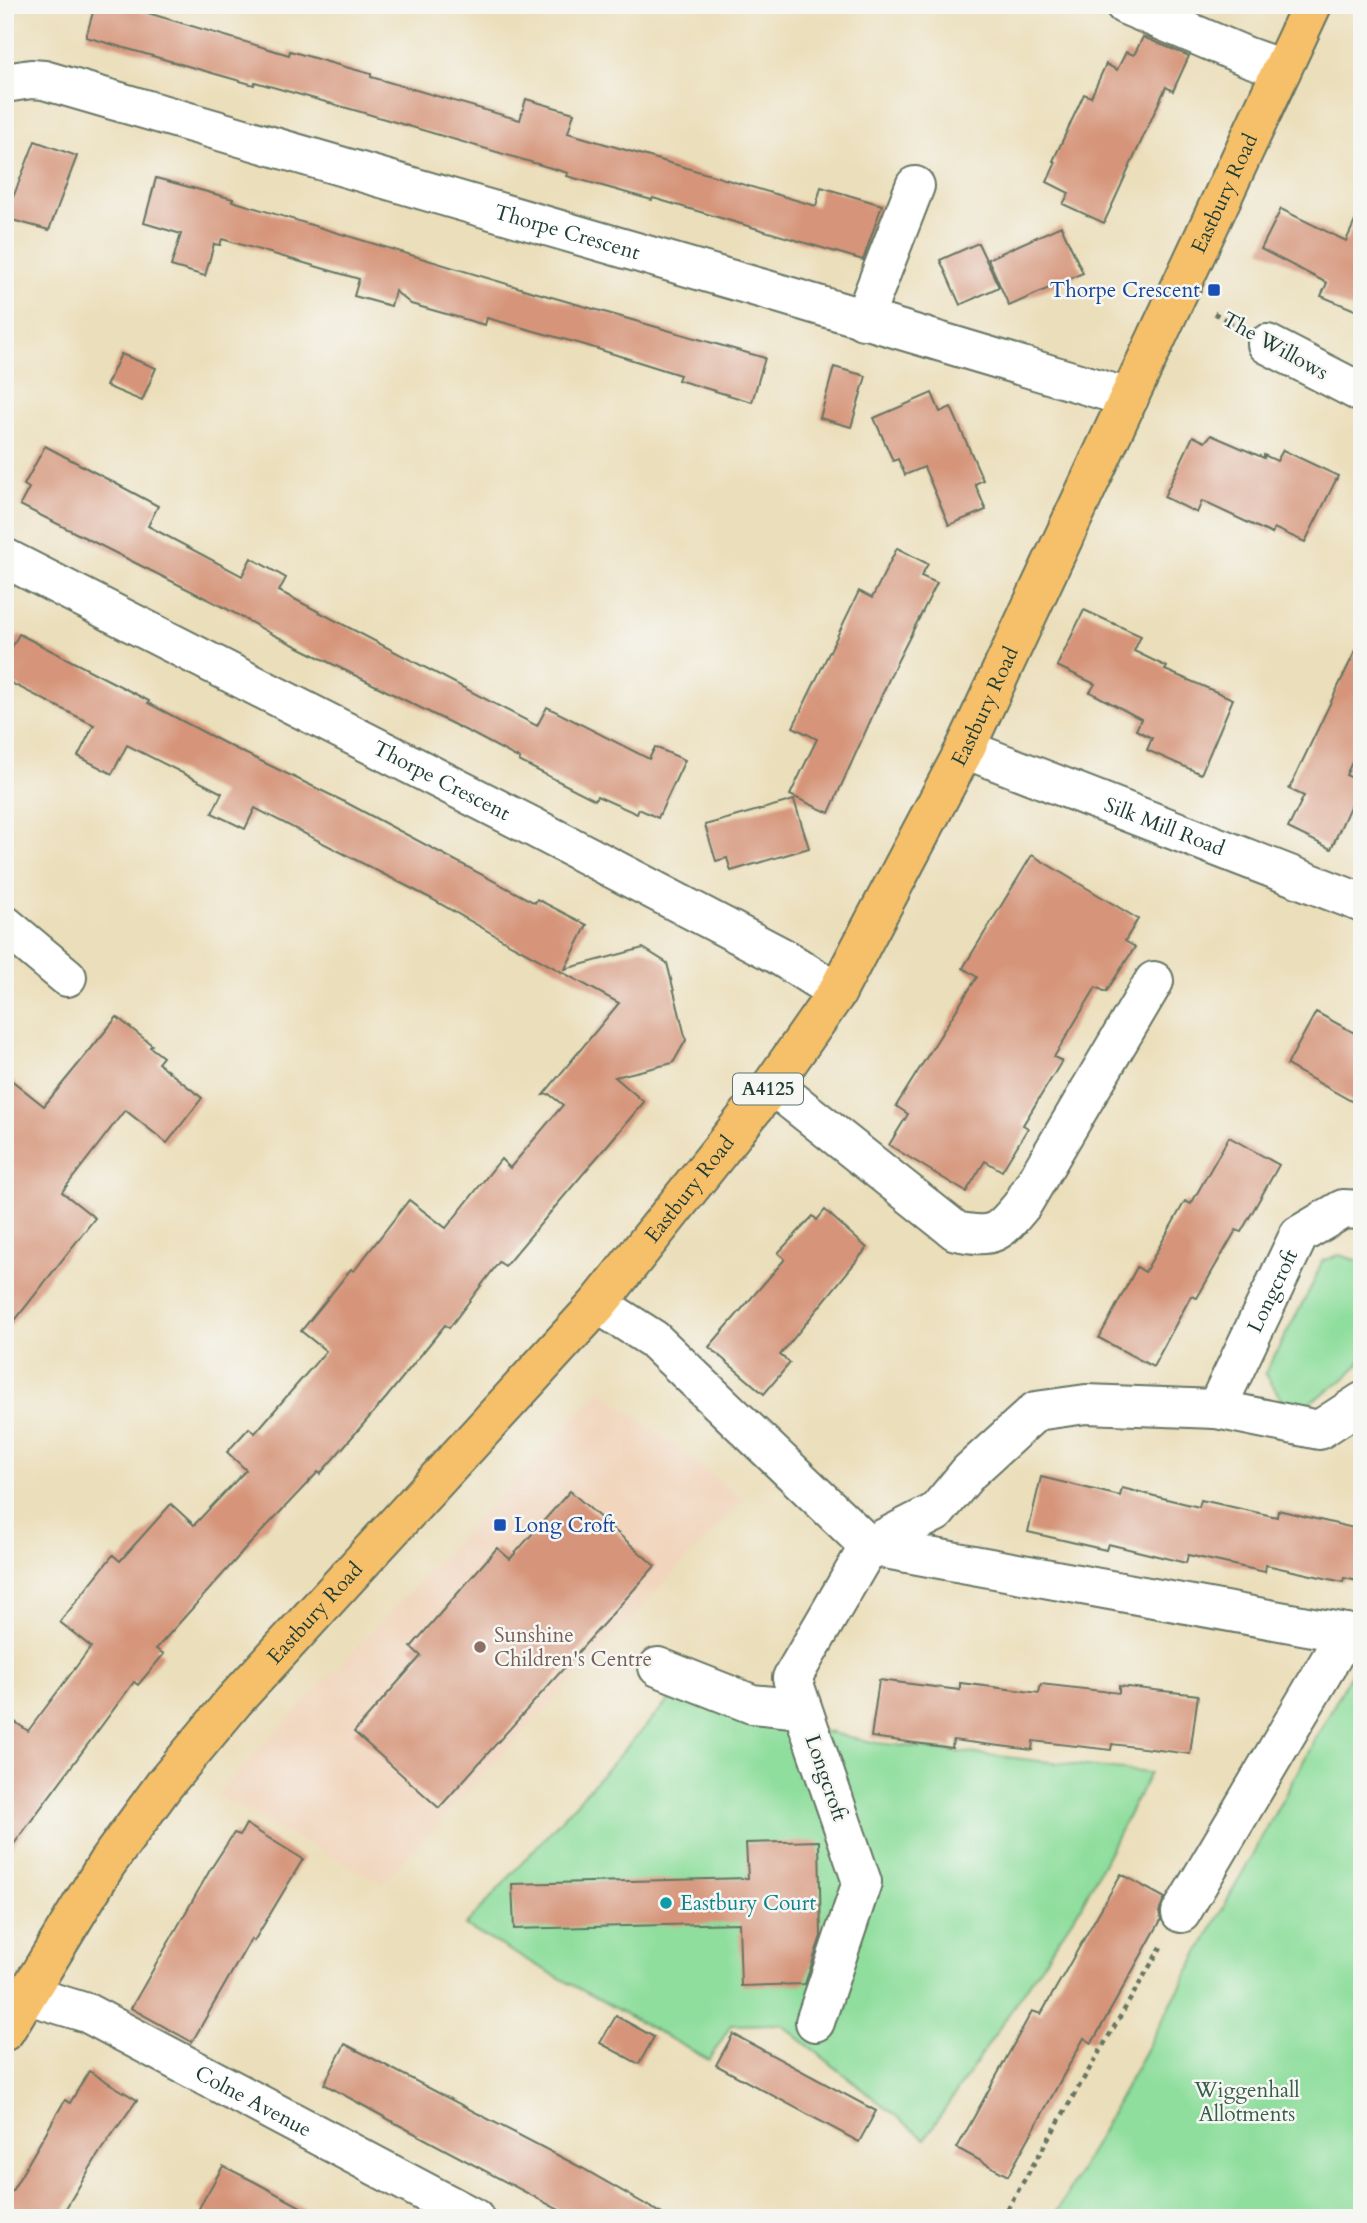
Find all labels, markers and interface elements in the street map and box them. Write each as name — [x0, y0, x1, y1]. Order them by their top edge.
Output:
street label: Eastbury Road — [1184, 129, 1265, 258]
street label: Thorpe Crescent — [491, 197, 644, 267]
place label: Thorpe Crescent — [1050, 276, 1200, 305]
marker: Thorpe Crescent — [1206, 282, 1222, 298]
street label: The Willows — [1217, 305, 1333, 387]
street label: Eastbury Road — [944, 642, 1025, 771]
street label: Thorpe Crescent — [368, 733, 515, 828]
street label: Silk Mill Road — [1100, 790, 1229, 863]
road number: A4125 — [733, 1074, 803, 1105]
street label: Eastbury Road — [638, 1129, 741, 1249]
street label: Longcroft — [1240, 1244, 1305, 1337]
place label: Long Croft — [514, 1511, 616, 1540]
marker: Long Croft — [492, 1517, 508, 1533]
street label: Eastbury Road — [260, 1556, 369, 1670]
place label: Sunshine Children's Centre — [494, 1621, 652, 1674]
marker: Sunshine Children's Centre — [472, 1639, 488, 1655]
street label: Longcroft — [798, 1731, 854, 1825]
place label: Eastbury Court — [680, 1889, 816, 1918]
marker: Eastbury Court — [658, 1895, 674, 1911]
street label: Colne Avenue — [190, 2058, 317, 2144]
park label: Wiggenhall Allotments — [1193, 2076, 1300, 2129]

